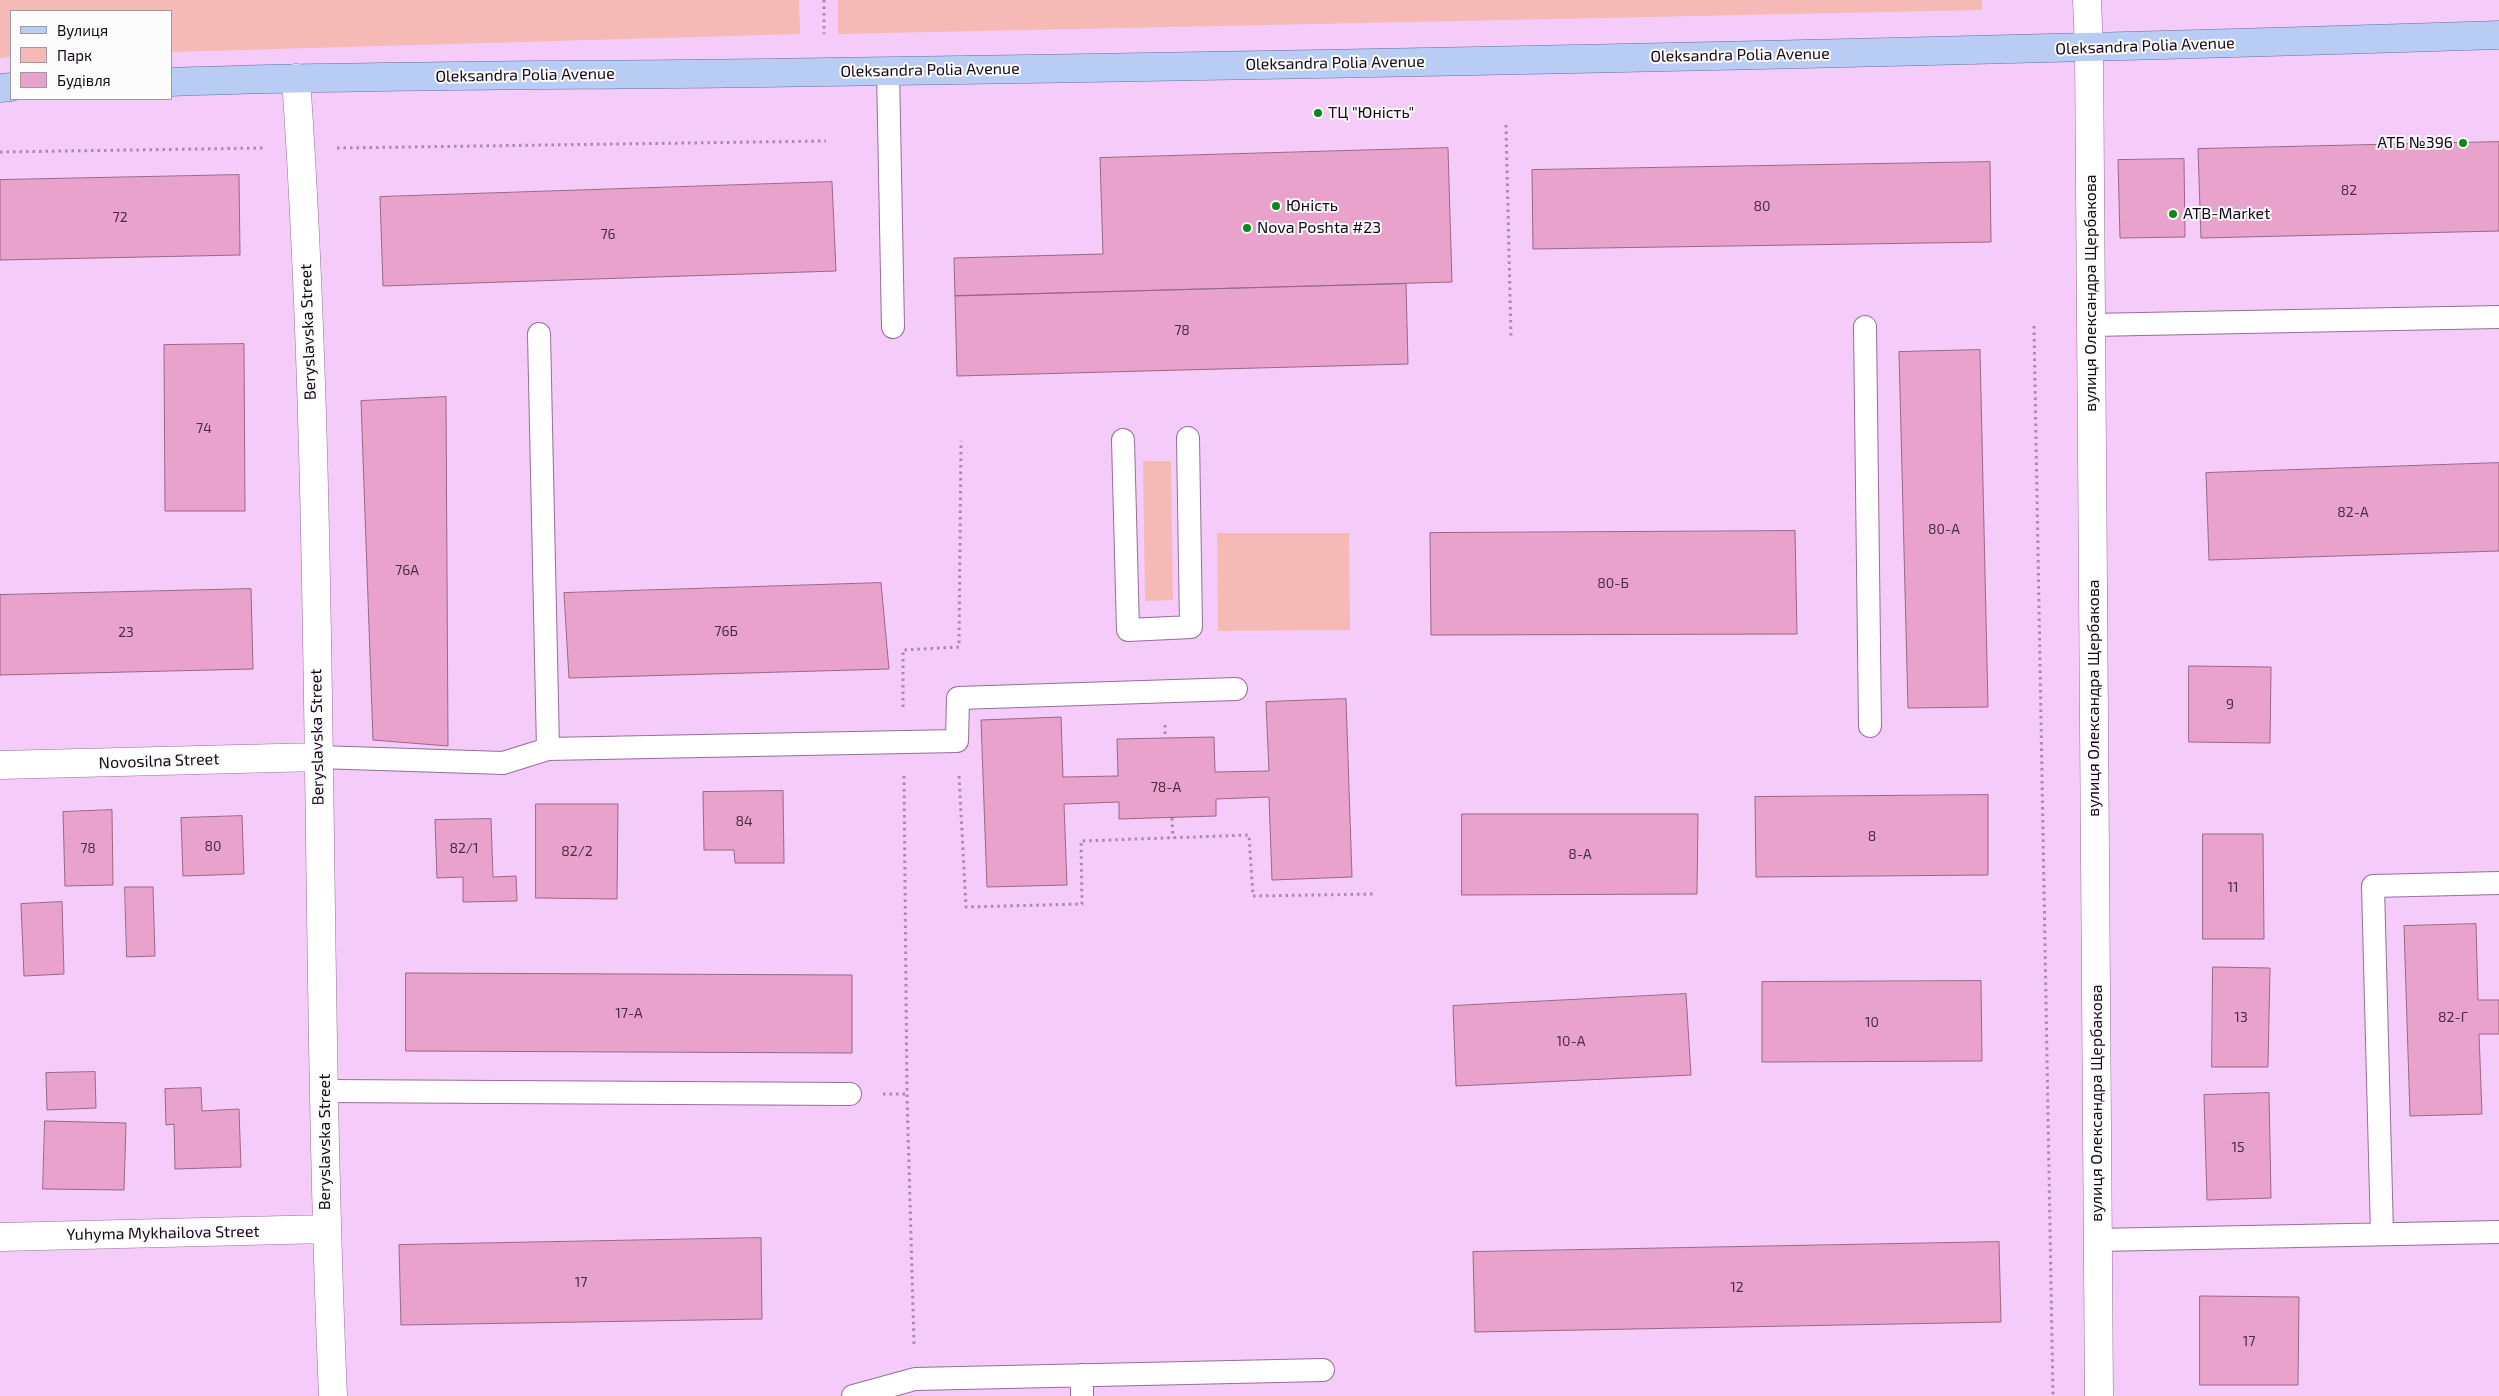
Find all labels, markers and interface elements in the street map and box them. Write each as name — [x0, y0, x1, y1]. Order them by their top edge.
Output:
legend — [10, 10, 172, 100]
text: Вулиця — [57, 21, 108, 39]
street label: Oleksandra Polia Avenue — [2055, 33, 2235, 59]
street label: Oleksandra Polia Avenue — [1650, 44, 1830, 66]
text: Парк — [57, 46, 92, 64]
street label: Oleksandra Polia Avenue — [1245, 52, 1425, 74]
street label: Oleksandra Polia Avenue — [840, 59, 1020, 81]
street label: Oleksandra Polia Avenue — [435, 64, 615, 86]
text: Будівля — [57, 71, 111, 89]
place label: ТЦ "Юність" — [1328, 103, 1414, 123]
marker: ТЦ "Юність" — [1312, 107, 1324, 119]
place label: АТБ №396 — [2377, 133, 2453, 153]
marker: АТБ №396 — [2457, 137, 2469, 149]
street label: вулиця Олександра Щербакова — [2081, 174, 2101, 412]
house number: 82 — [2341, 182, 2357, 198]
place label: Юність — [1286, 196, 1338, 216]
house number: 80 — [1754, 198, 1770, 214]
marker: Юність — [1270, 200, 1282, 212]
place label: ATB-Market — [2183, 204, 2270, 224]
marker: ATB-Market — [2167, 208, 2179, 220]
house number: 72 — [112, 209, 128, 225]
place label: Nova Poshta #23 — [1257, 218, 1381, 238]
marker: Nova Poshta #23 — [1241, 222, 1253, 234]
house number: 76 — [600, 226, 616, 242]
street label: Beryslavska Street — [296, 263, 320, 401]
house number: 78 — [1174, 322, 1190, 338]
house number: 74 — [196, 420, 212, 436]
house number: 82-А — [2337, 504, 2369, 520]
house number: 80-А — [1928, 521, 1960, 537]
house number: 76А — [395, 562, 419, 578]
house number: 80-Б — [1597, 575, 1629, 591]
street label: вулиця Олександра Щербакова — [2084, 579, 2104, 817]
house number: 76Б — [714, 623, 738, 639]
house number: 23 — [118, 624, 134, 640]
street label: Beryslavska Street — [306, 669, 328, 805]
house number: 9 — [2226, 696, 2234, 712]
street label: Novosilna Street — [98, 749, 220, 773]
house number: 78-А — [1151, 779, 1181, 795]
house number: 84 — [735, 813, 753, 829]
house number: 8 — [1868, 828, 1876, 844]
house number: 80 — [205, 838, 221, 854]
house number: 78 — [80, 840, 96, 856]
house number: 82/1 — [449, 840, 479, 856]
house number: 82/2 — [561, 843, 593, 859]
house number: 8-А — [1568, 846, 1592, 862]
house number: 11 — [2227, 879, 2239, 895]
street label: вулиця Олександра Щербакова — [2087, 984, 2107, 1222]
house number: 17-А — [615, 1005, 643, 1021]
house number: 13 — [2234, 1009, 2248, 1025]
house number: 82-Г — [2438, 1009, 2468, 1025]
house number: 10 — [1865, 1014, 1879, 1030]
house number: 10-А — [1556, 1033, 1586, 1049]
street label: Beryslavska Street — [315, 1074, 335, 1210]
house number: 15 — [2231, 1139, 2245, 1155]
street label: Yuhyma Mykhailova Street — [66, 1222, 260, 1244]
house number: 17 — [575, 1274, 587, 1290]
house number: 12 — [1730, 1279, 1744, 1295]
house number: 17 — [2243, 1333, 2255, 1349]

